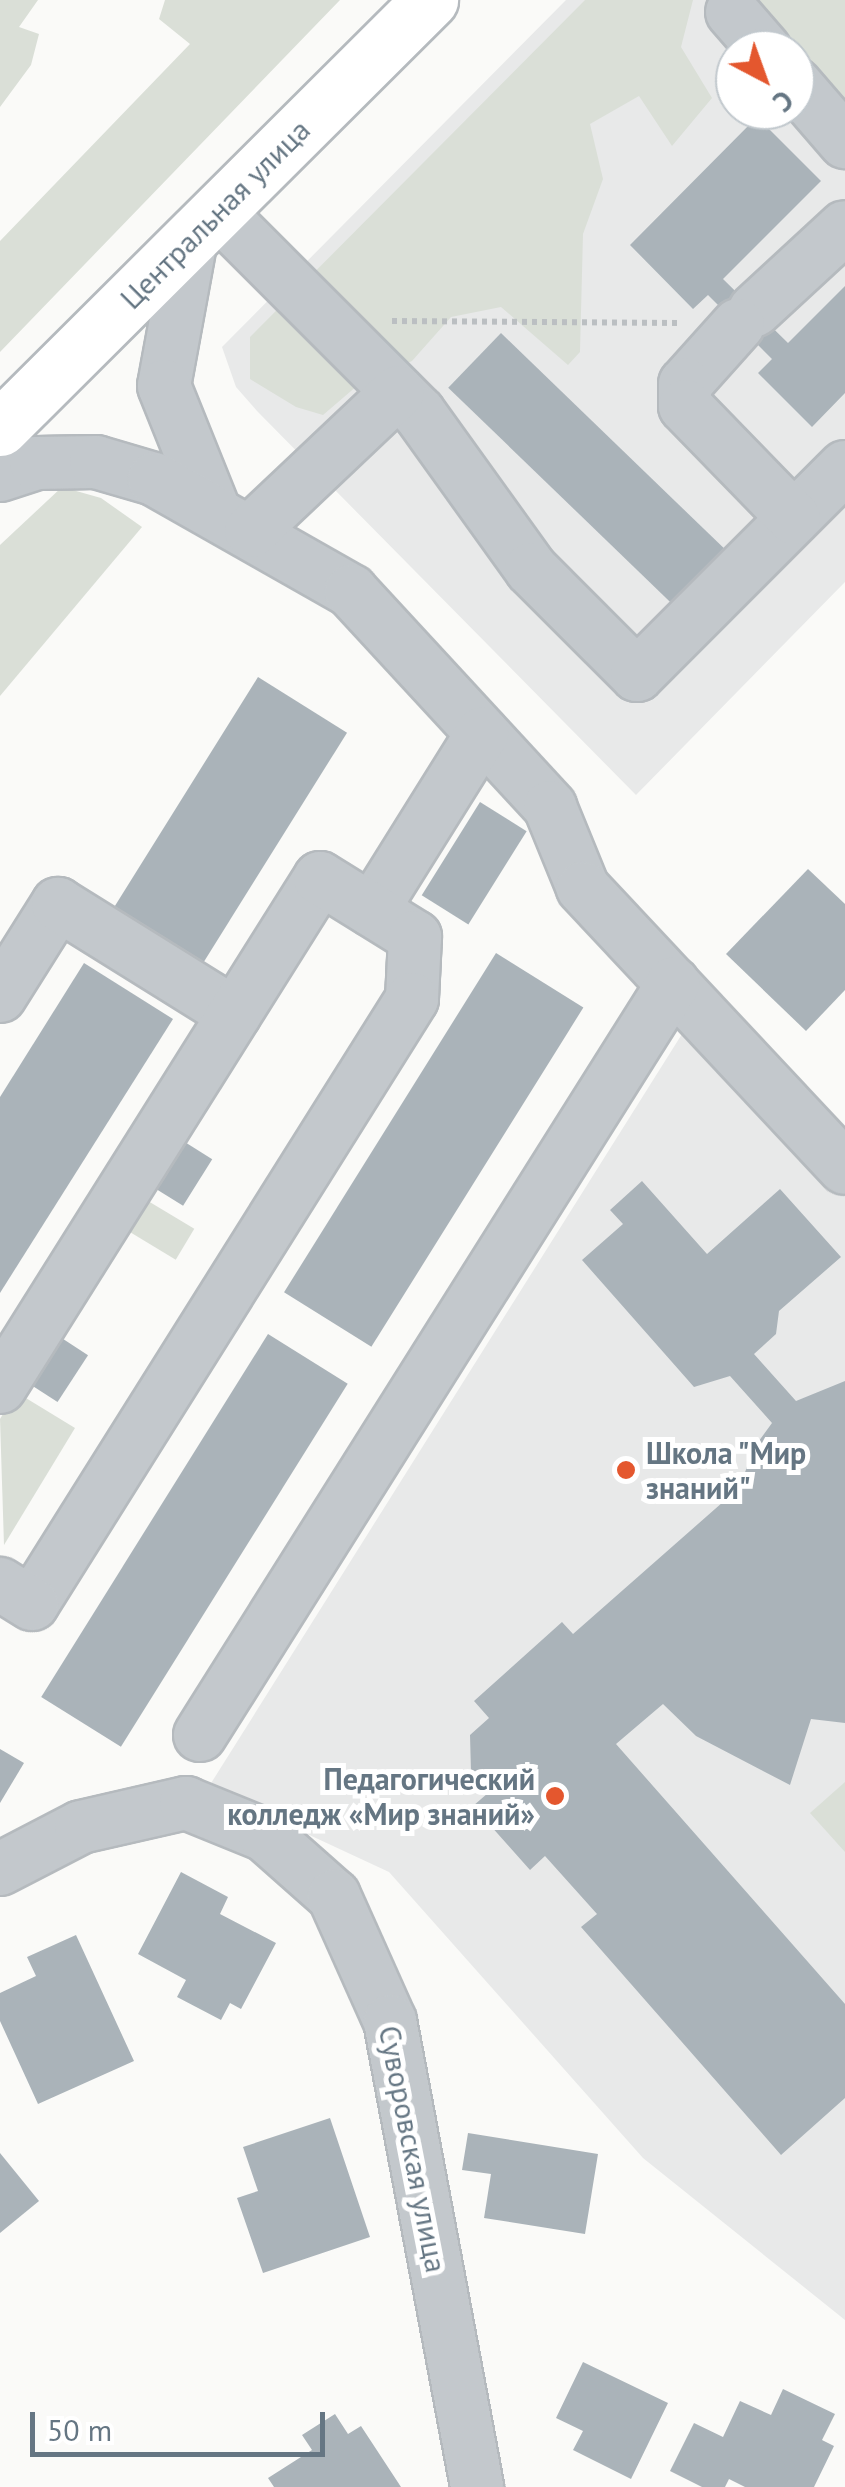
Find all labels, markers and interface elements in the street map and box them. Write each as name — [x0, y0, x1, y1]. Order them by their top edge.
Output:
north arrow — [715, 30, 815, 130]
text: С — [766, 82, 802, 121]
street label: Центральная улица — [113, 112, 317, 316]
place label: Школа "Мир знаний" — [646, 1435, 809, 1506]
marker: Школа "Мир знаний" — [615, 1459, 637, 1481]
place label: Педагогический колледж «Мир знаний» — [227, 1761, 535, 1832]
marker: Педагогический колледж «Мир знаний» — [544, 1785, 566, 1807]
street label: Суворовская улица — [371, 2023, 455, 2275]
scale bar — [35, 2392, 330, 2454]
text: 50 m — [47, 2410, 112, 2449]

